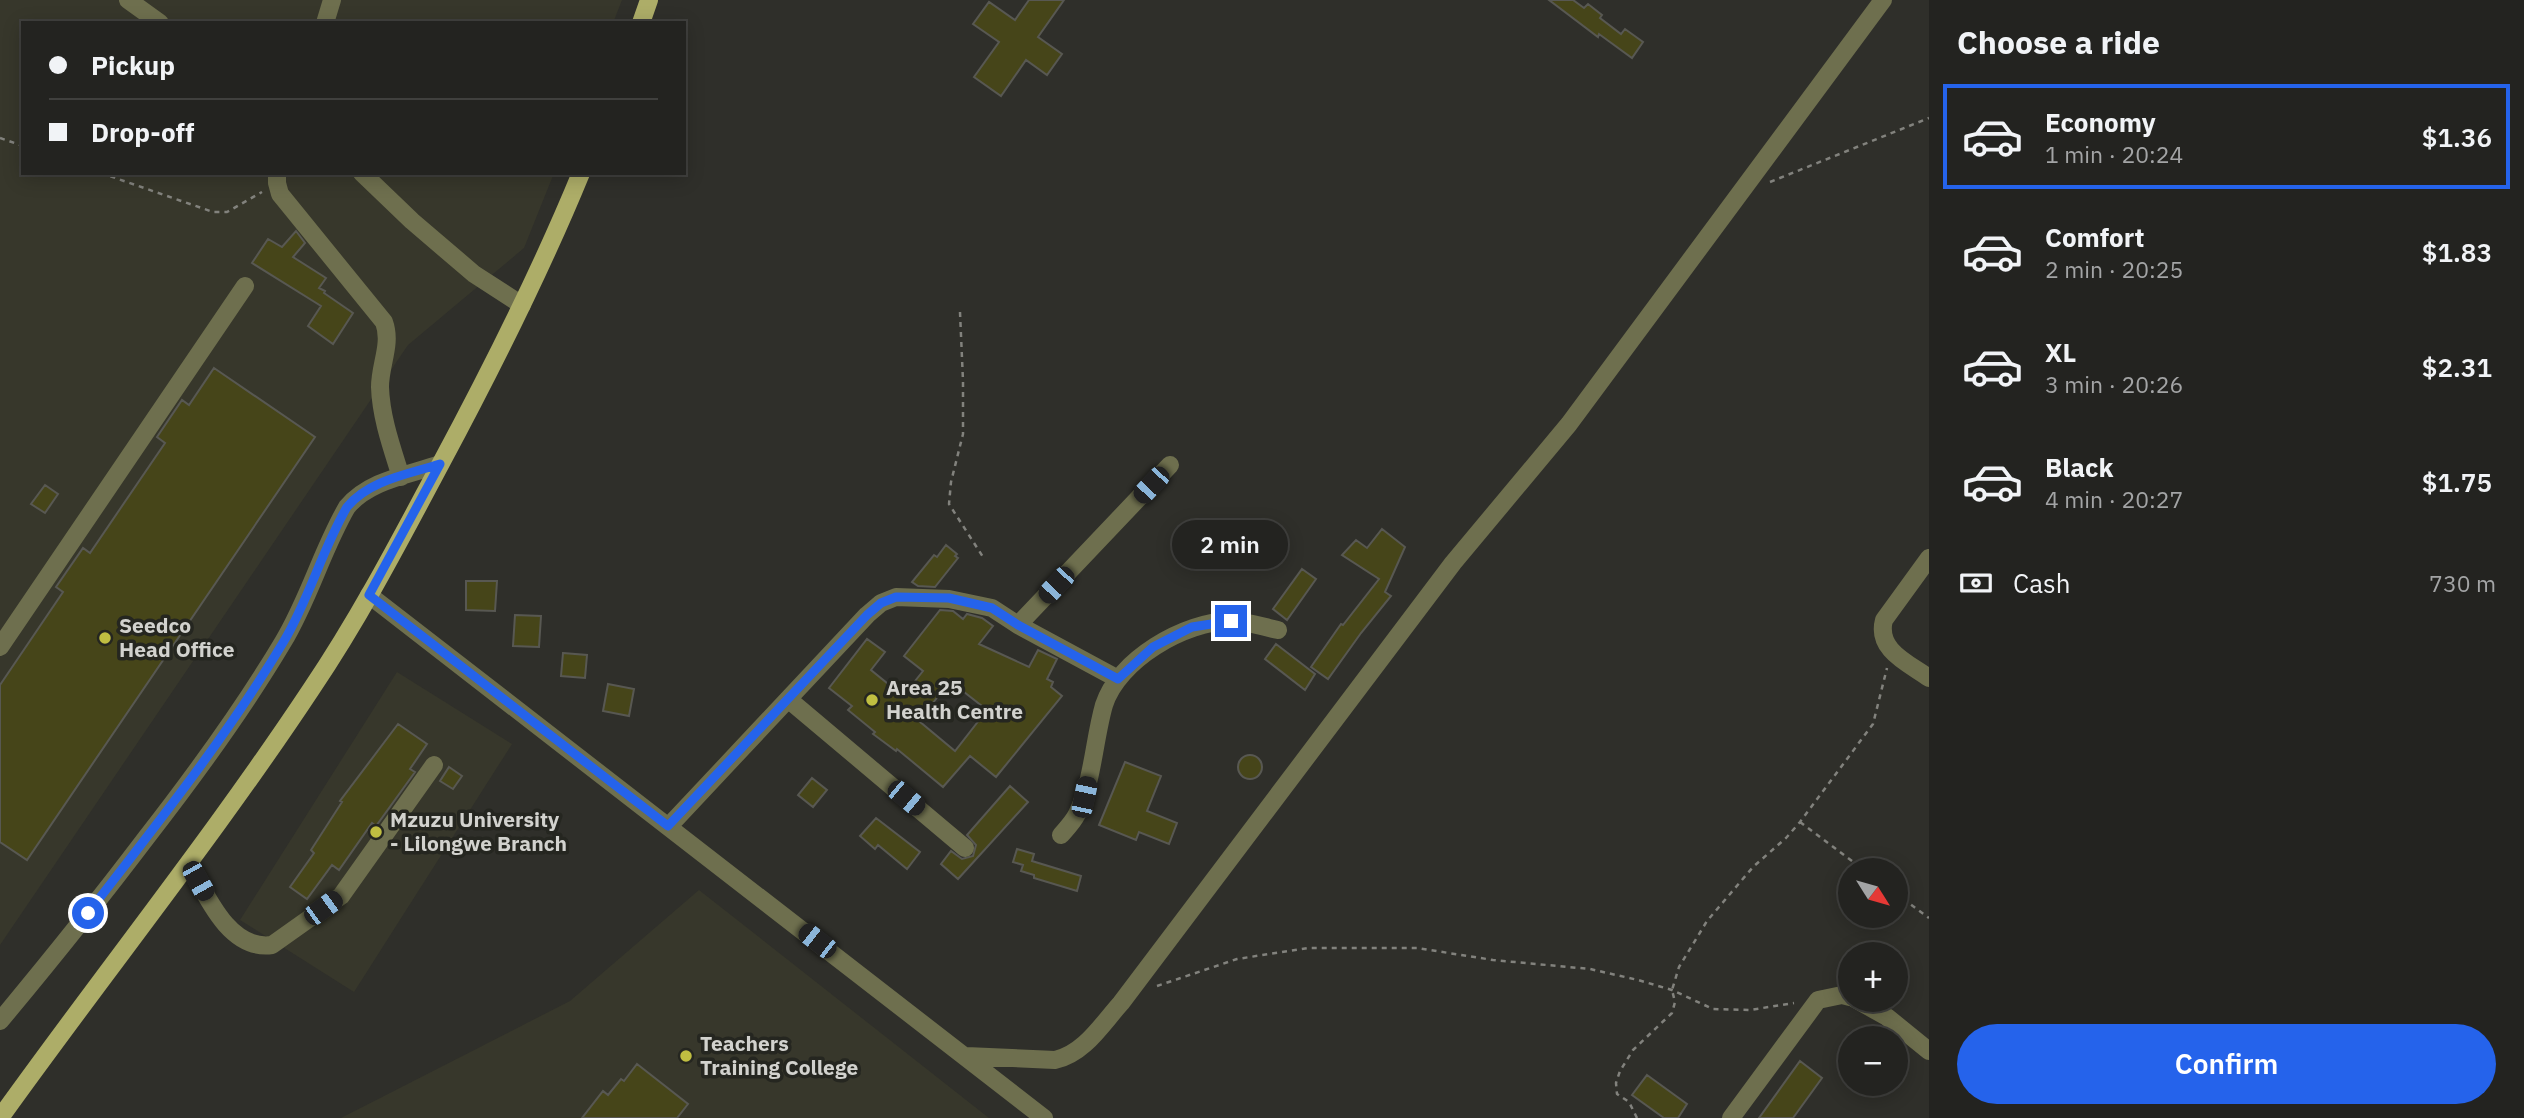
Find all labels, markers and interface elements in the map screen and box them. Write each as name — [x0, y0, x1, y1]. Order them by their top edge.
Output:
text: Choose a ride — [1957, 21, 2160, 63]
text: Pickup — [91, 48, 175, 82]
icon: car — [1961, 105, 2024, 168]
text: Economy — [2045, 105, 2156, 139]
text: Drop-off — [91, 115, 194, 149]
text: $1.36 — [2422, 120, 2492, 154]
text: 1 min · 20:24 — [2045, 139, 2183, 169]
icon: car — [1961, 220, 2024, 283]
text: Comfort — [2045, 220, 2144, 254]
text: $1.83 — [2422, 235, 2492, 269]
text: 2 min · 20:25 — [2045, 254, 2183, 284]
icon: car — [1961, 335, 2024, 398]
text: XL — [2045, 335, 2076, 369]
text: $2.31 — [2422, 350, 2492, 384]
text: 3 min · 20:26 — [2045, 369, 2183, 399]
icon: car — [1961, 450, 2024, 513]
text: Black — [2045, 450, 2113, 484]
car — [1129, 462, 1174, 508]
text: $1.75 — [2422, 465, 2492, 499]
text: 4 min · 20:27 — [2045, 484, 2183, 514]
callout: 2 min — [1173, 520, 1289, 568]
text: 2 min — [1200, 529, 1260, 559]
car — [1034, 562, 1079, 608]
icon: cash — [1957, 564, 1995, 602]
text: Cash — [2013, 566, 2070, 600]
text: 730 m — [2429, 568, 2496, 598]
route end — [1215, 605, 1247, 637]
place label: Seedco Head Office — [119, 611, 235, 663]
marker: Seedco Head Office — [97, 630, 113, 646]
place label: Area 25 Health Centre — [886, 673, 1023, 725]
marker: Area 25 Health Centre — [864, 692, 880, 708]
car — [1070, 774, 1099, 820]
car — [884, 776, 929, 820]
place label: Mzuzu University - Lilongwe Branch — [390, 805, 567, 857]
marker: Mzuzu University - Lilongwe Branch — [368, 824, 384, 840]
car — [179, 858, 218, 904]
north arrow — [1838, 858, 1908, 928]
map controls — [1838, 858, 1908, 1096]
car — [300, 887, 347, 929]
route start — [72, 897, 104, 929]
car — [794, 920, 841, 962]
button: + — [1838, 942, 1908, 1012]
button: Confirm — [1957, 1024, 2496, 1104]
button: − — [1838, 1026, 1908, 1096]
place label: Teachers Training College — [700, 1029, 858, 1081]
marker: Teachers Training College — [678, 1048, 694, 1064]

